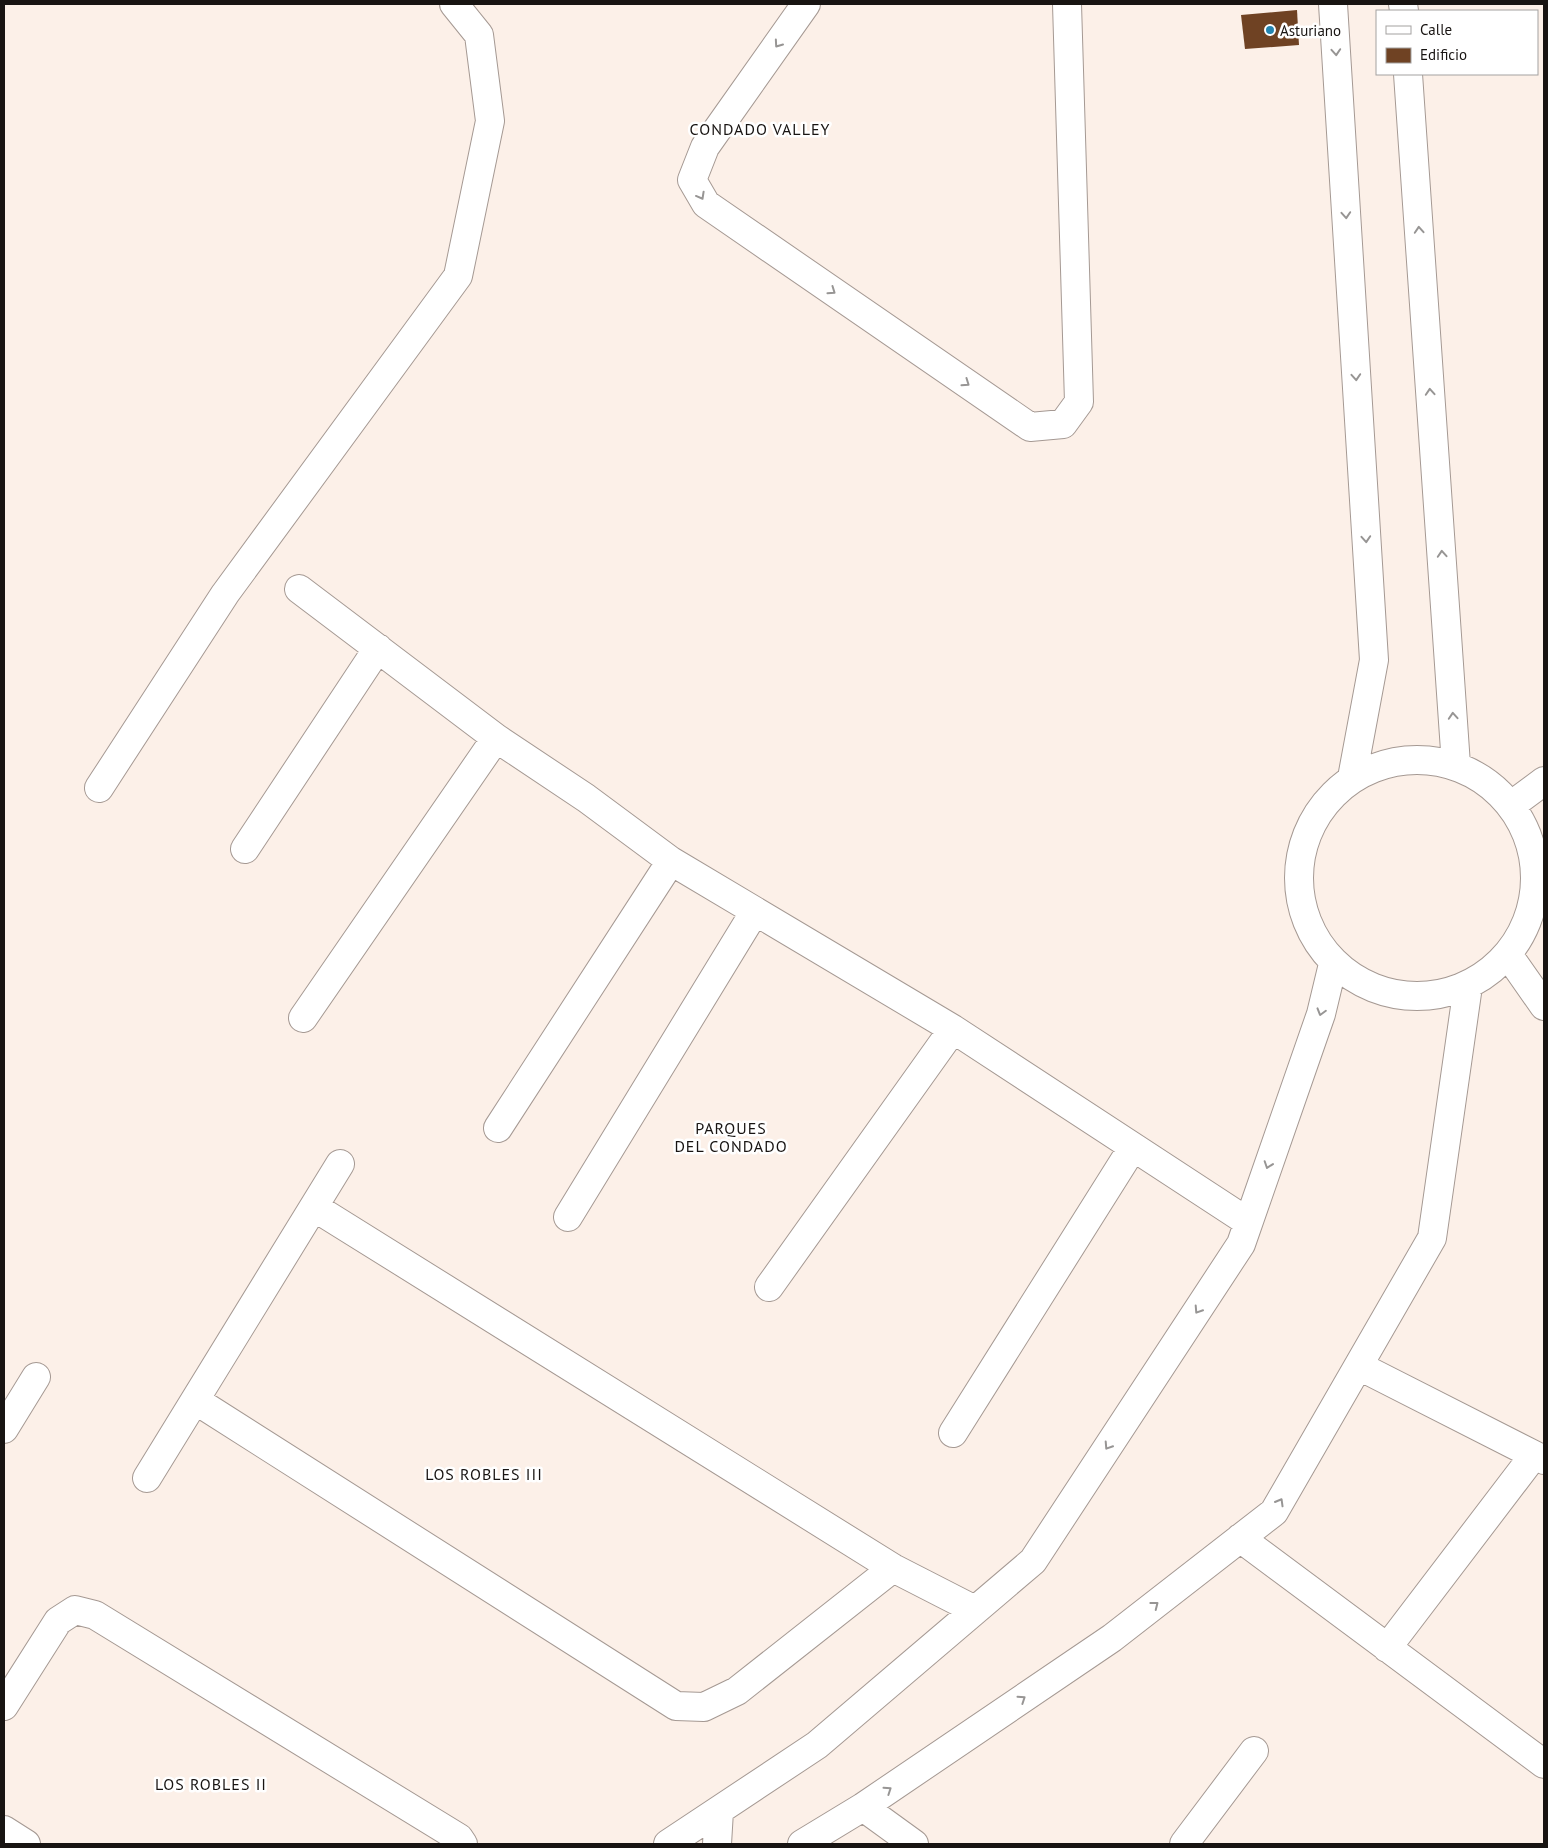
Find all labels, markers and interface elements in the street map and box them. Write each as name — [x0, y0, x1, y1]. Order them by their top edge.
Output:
legend — [1376, 10, 1538, 75]
text: Calle — [1420, 20, 1452, 39]
place label: Asturiano — [1280, 21, 1341, 40]
marker: Asturiano — [1264, 24, 1276, 36]
one-way arrow — [775, 38, 784, 47]
text: Edificio — [1420, 45, 1467, 64]
one-way arrow — [1330, 49, 1341, 57]
district label: CONDADO VALLEY — [690, 119, 830, 139]
one-way arrow — [695, 191, 705, 200]
one-way arrow — [1340, 211, 1351, 219]
one-way arrow — [1414, 226, 1425, 234]
one-way arrow — [826, 285, 836, 294]
one-way arrow — [1351, 373, 1362, 381]
one-way arrow — [960, 377, 969, 386]
one-way arrow — [1425, 388, 1436, 396]
one-way arrow — [1361, 535, 1372, 543]
one-way arrow — [1436, 550, 1447, 558]
one-way arrow — [1447, 712, 1458, 720]
one-way arrow — [1317, 1007, 1327, 1015]
district label: PARQUES DEL CONDADO — [674, 1118, 788, 1156]
one-way arrow — [1264, 1160, 1274, 1169]
one-way arrow — [1194, 1305, 1204, 1314]
one-way arrow — [1105, 1441, 1115, 1450]
district label: LOS ROBLES III — [425, 1464, 543, 1484]
one-way arrow — [1273, 1499, 1283, 1508]
one-way arrow — [1149, 1602, 1159, 1611]
one-way arrow — [1017, 1696, 1026, 1705]
district label: LOS ROBLES II — [155, 1774, 267, 1794]
one-way arrow — [882, 1787, 892, 1796]

